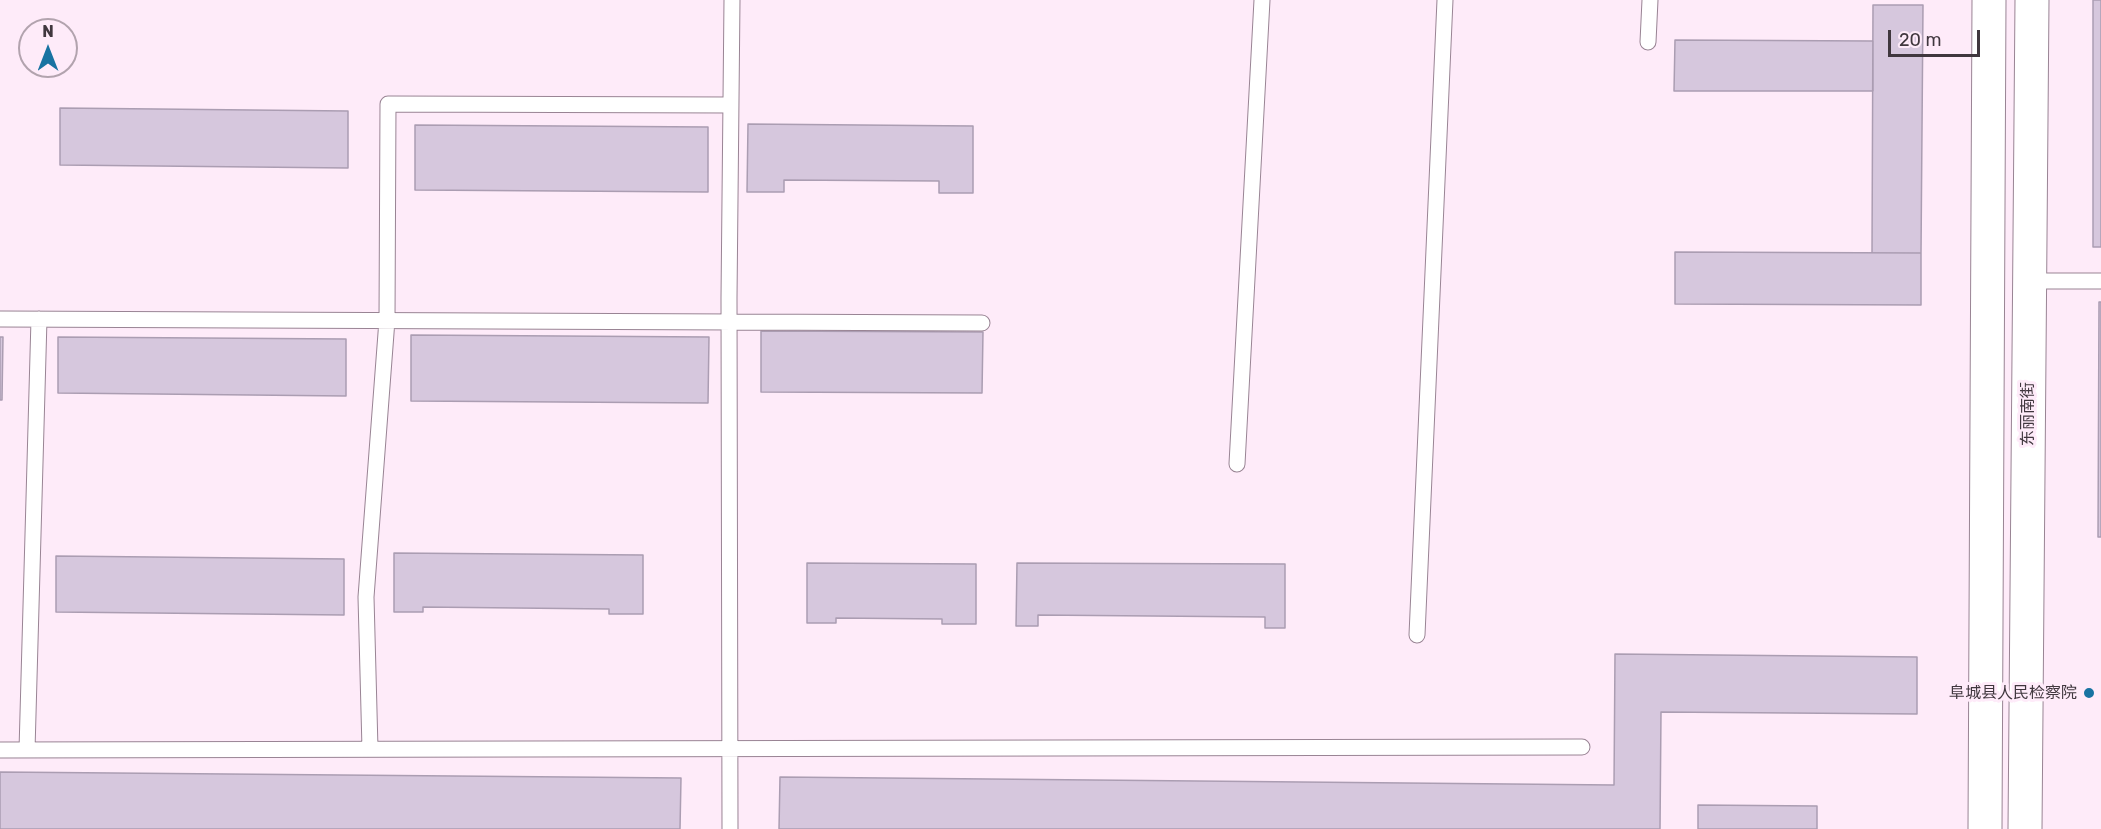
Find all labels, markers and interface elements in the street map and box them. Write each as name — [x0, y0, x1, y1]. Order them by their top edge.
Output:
north arrow — [18, 18, 78, 78]
scale bar — [1891, 18, 1982, 56]
text: N — [42, 22, 54, 41]
text: 20 m — [1899, 29, 1941, 51]
street label: 东丽南街 — [2018, 382, 2038, 446]
place label: 阜城县人民检察院 — [1949, 683, 2077, 703]
marker: 阜城县人民检察院 — [2082, 686, 2096, 700]

